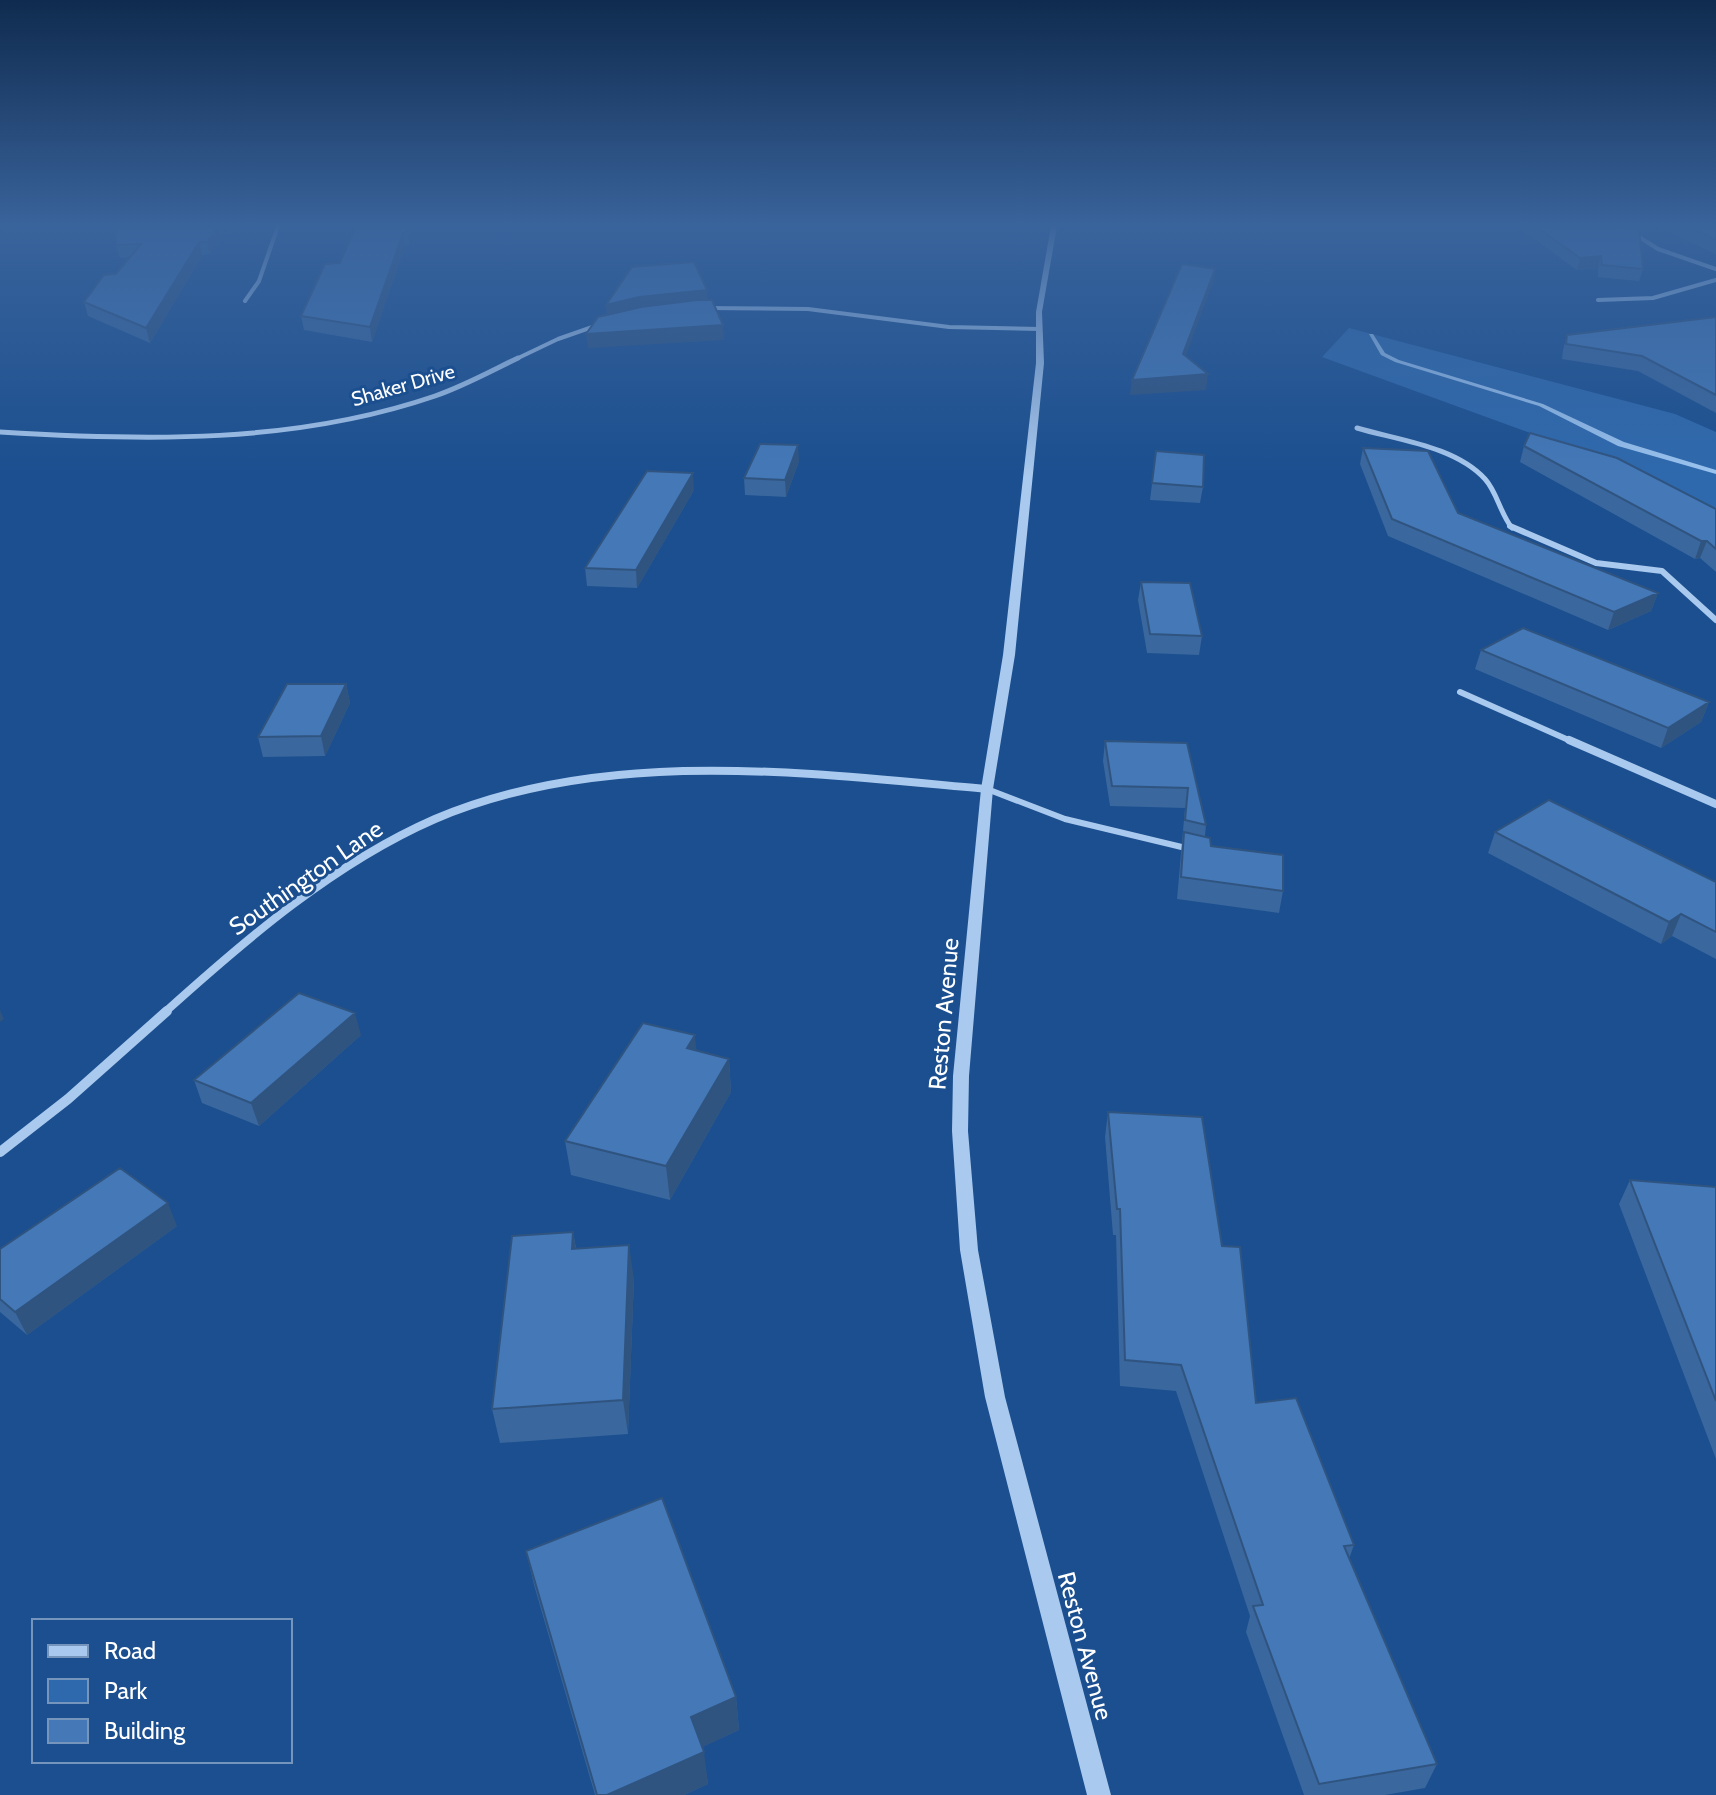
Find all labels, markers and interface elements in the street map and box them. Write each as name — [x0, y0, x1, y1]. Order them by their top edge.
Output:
street label: Shaker Drive — [349, 359, 457, 411]
street label: Southington Lane — [223, 814, 388, 941]
street label: Reston Avenue — [922, 937, 965, 1091]
street label: Reston Avenue — [1052, 1569, 1119, 1723]
legend — [32, 1619, 292, 1763]
text: Road — [104, 1636, 156, 1665]
text: Park — [104, 1676, 147, 1705]
text: Building — [104, 1716, 186, 1745]

